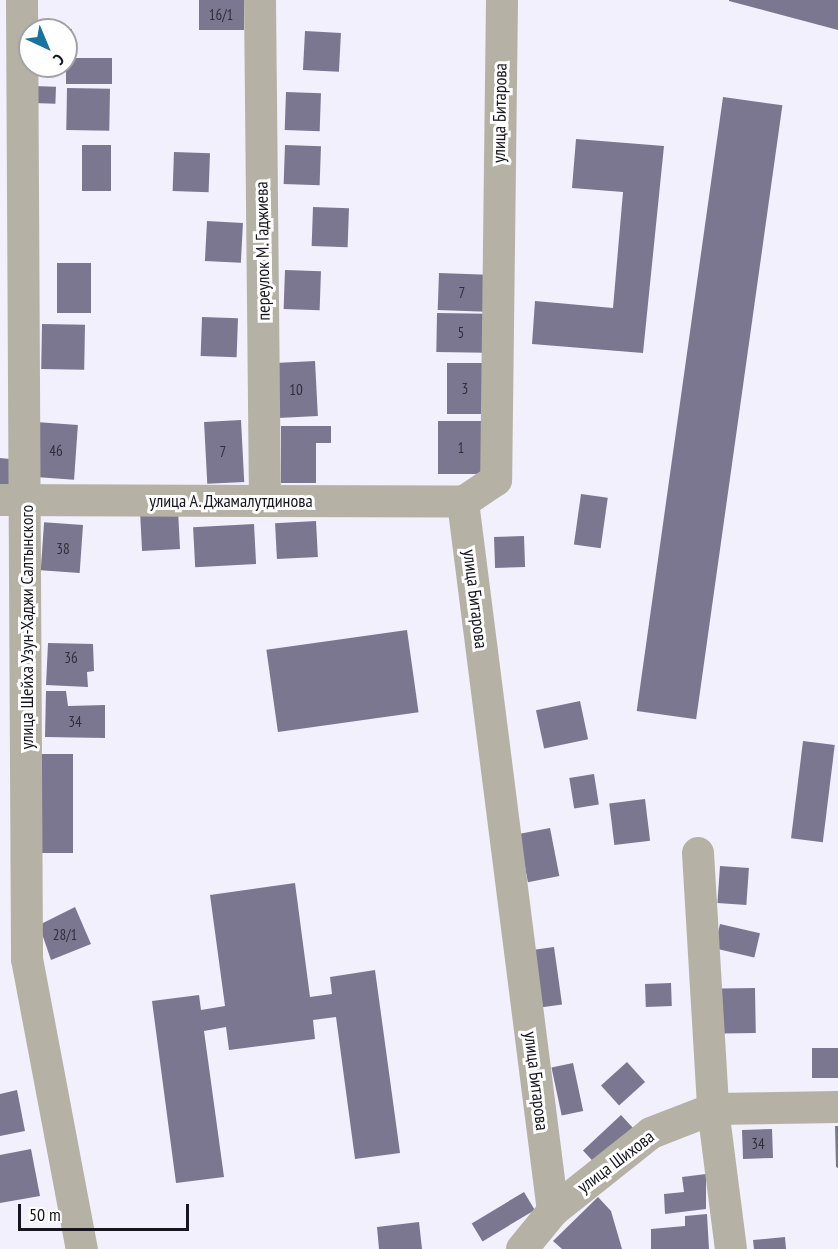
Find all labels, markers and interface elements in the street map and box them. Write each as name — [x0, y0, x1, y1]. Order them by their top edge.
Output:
house number: 16/1 — [209, 6, 233, 24]
north arrow — [18, 18, 78, 78]
text: С — [50, 50, 69, 69]
street label: улица Битарова — [488, 63, 512, 163]
street label: переулок М. Гаджиева — [251, 181, 275, 321]
house number: 7 — [459, 284, 465, 302]
house number: 5 — [458, 324, 464, 342]
house number: 3 — [462, 380, 468, 398]
house number: 10 — [289, 381, 303, 399]
house number: 1 — [458, 439, 464, 457]
house number: 46 — [49, 442, 63, 460]
house number: 7 — [220, 443, 226, 461]
street label: улица А. Джамалутдинова — [148, 490, 314, 512]
street label: улица Шейха Узун-Хаджи Салтынского — [16, 504, 38, 750]
house number: 38 — [56, 540, 70, 558]
street label: улица Битарова — [458, 548, 492, 650]
house number: 36 — [64, 649, 78, 667]
house number: 34 — [68, 713, 82, 731]
house number: 28/1 — [53, 926, 77, 944]
street label: улица Битарова — [519, 1030, 553, 1132]
street label: улица Шихова — [573, 1126, 659, 1198]
house number: 34 — [751, 1135, 765, 1153]
scale bar — [21, 1192, 192, 1230]
text: 50 m — [29, 1203, 61, 1226]

